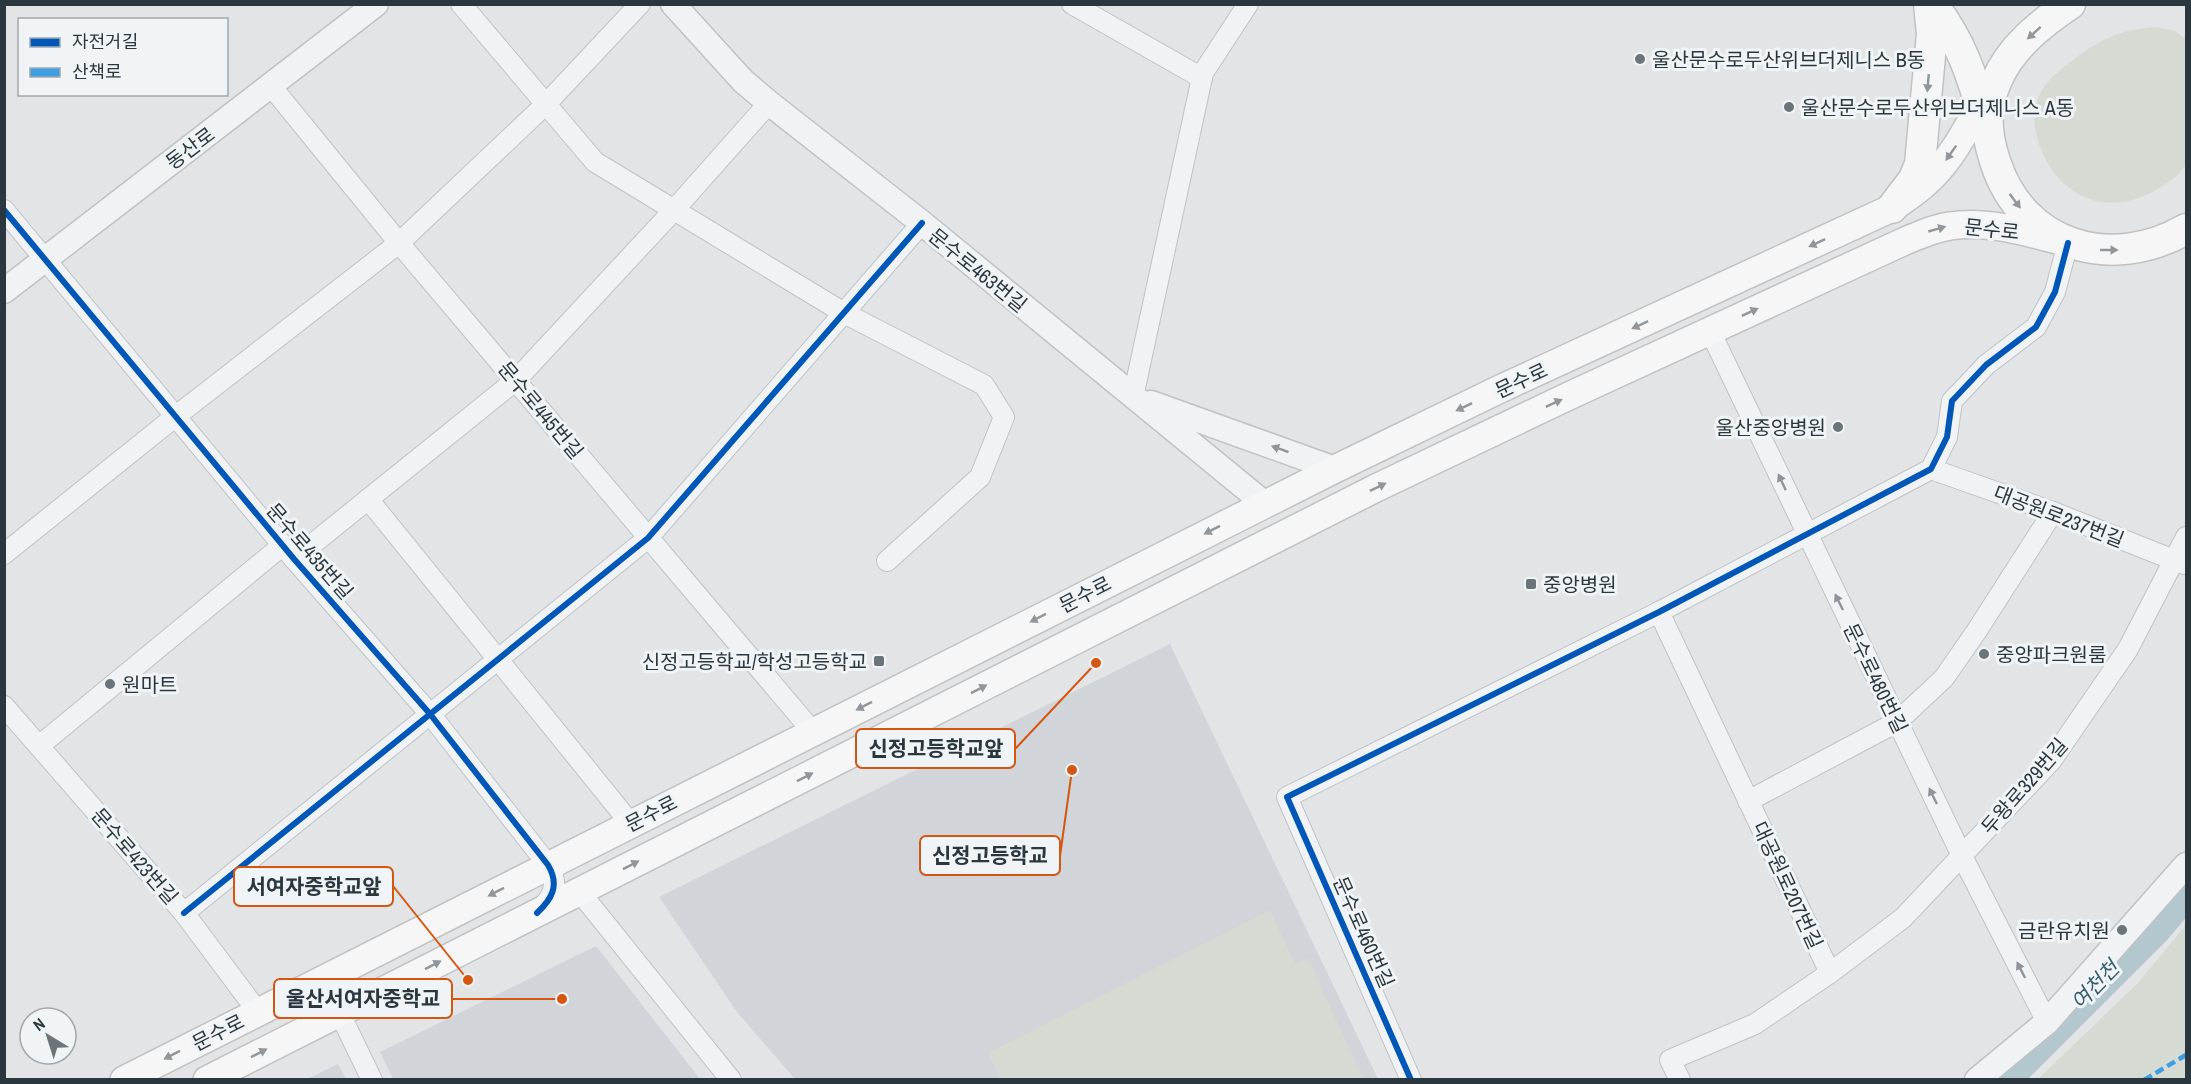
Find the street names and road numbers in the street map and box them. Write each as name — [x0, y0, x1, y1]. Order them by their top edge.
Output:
street label: 동산로 — [160, 121, 220, 175]
street label: 문수로 — [1963, 213, 2021, 245]
street label: 문수로463번길 — [923, 222, 1033, 318]
street label: 문수로445번길 — [492, 356, 590, 464]
street label: 문수로 — [1490, 356, 1552, 404]
street label: 대공원로237번길 — [1990, 479, 2128, 553]
street label: 문수로435번길 — [261, 497, 359, 605]
street label: 문수로 — [1054, 569, 1116, 619]
street label: 문수로480번길 — [1838, 618, 1914, 738]
street label: 두왕로329번길 — [1975, 732, 2073, 840]
street label: 문수로 — [620, 788, 682, 838]
street label: 문수로423번길 — [86, 802, 184, 910]
street label: 대공원로207번길 — [1747, 817, 1829, 953]
street label: 문수로460번길 — [1327, 872, 1401, 992]
street label: 문수로 — [187, 1007, 249, 1057]

